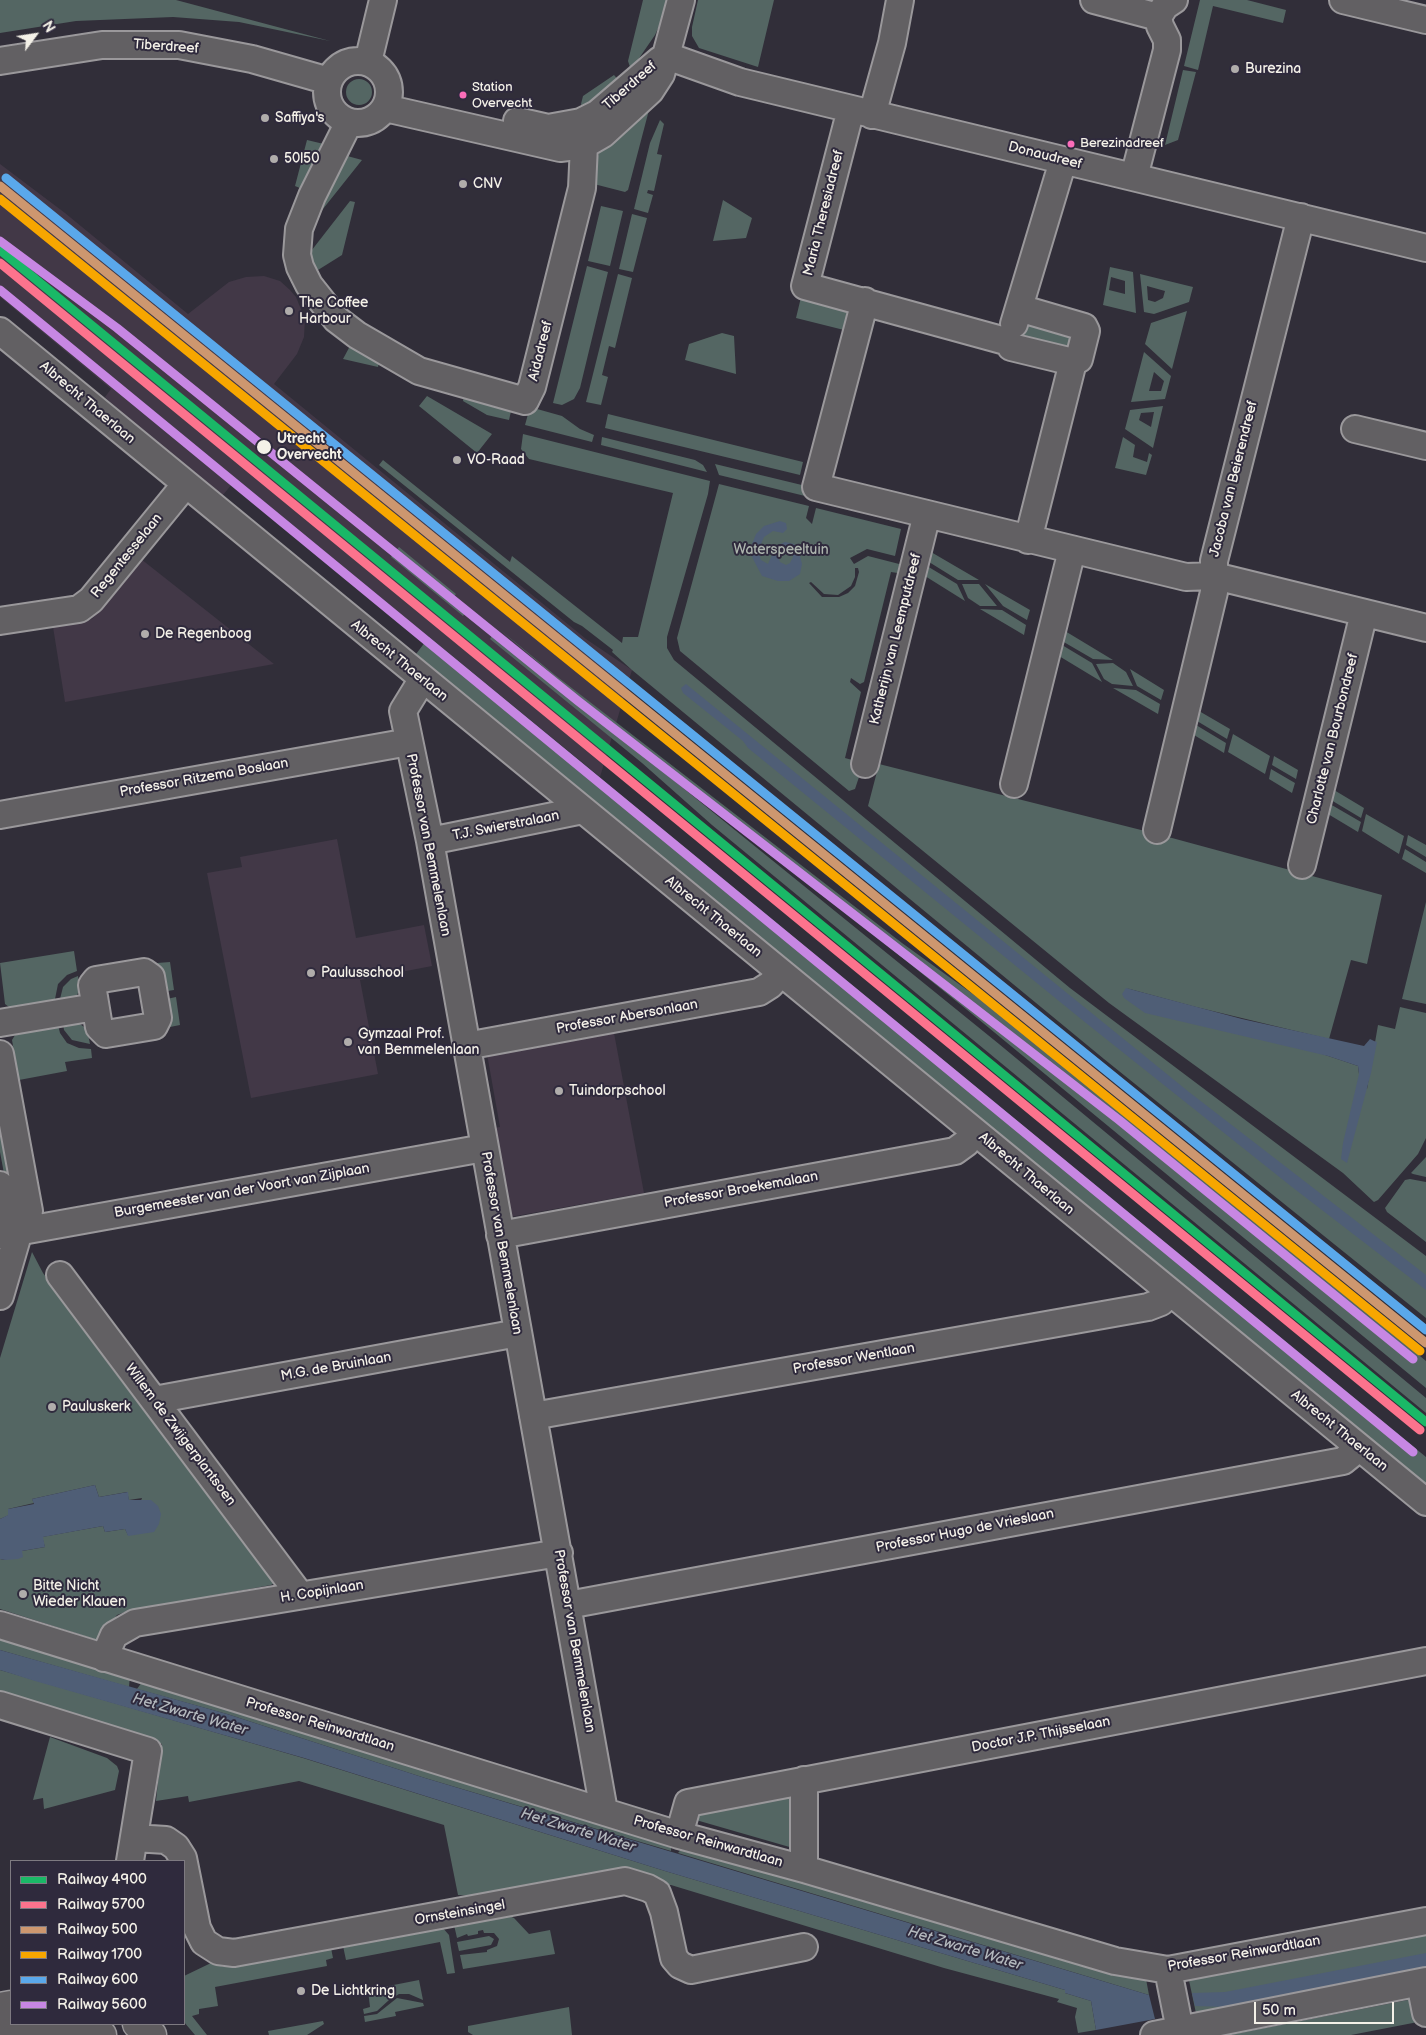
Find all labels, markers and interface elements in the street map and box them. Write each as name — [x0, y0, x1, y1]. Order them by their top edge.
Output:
north arrow — [10, 10, 60, 60]
text: N — [38, 18, 58, 36]
street label: Tiberdreef — [133, 36, 199, 58]
street label: Tiberdreef — [600, 58, 660, 114]
place label: Burezina — [1245, 61, 1301, 77]
marker: Burezina — [1229, 63, 1241, 75]
place label: Station Overvecht — [472, 80, 532, 111]
marker: Station Overvecht — [458, 90, 468, 100]
place label: Saffiya's — [275, 110, 324, 126]
marker: Saffiya's — [259, 112, 271, 124]
place label: Berezinadreef — [1080, 136, 1164, 152]
street label: Donaudreef — [1006, 139, 1084, 173]
marker: Berezinadreef — [1066, 139, 1076, 149]
street label: Maria Theresiadreef — [800, 148, 848, 278]
place label: 50|50 — [284, 151, 319, 167]
marker: 50|50 — [268, 153, 280, 165]
place label: CNV — [473, 176, 502, 192]
marker: CNV — [457, 178, 469, 190]
place label: The Coffee Harbour — [299, 295, 368, 328]
marker: The Coffee Harbour — [283, 305, 295, 317]
street label: Aidadreef — [525, 319, 557, 383]
street label: Albrecht Thaerlaan — [36, 358, 138, 448]
street label: Jacoba van Beierendreef — [1206, 399, 1262, 559]
place label: Utrecht Overvecht — [277, 431, 342, 464]
marker: Utrecht Overvecht — [255, 438, 273, 456]
place label: VO-Raad — [467, 452, 525, 468]
marker: VO-Raad — [451, 454, 463, 466]
street label: Regentesselaan — [88, 510, 166, 602]
park label: Waterspeeltuin — [733, 542, 829, 558]
street label: Katherijn van Leemputdreef — [867, 552, 925, 726]
street label: Albrecht Thaerlaan — [347, 617, 451, 705]
place label: De Regenboog — [155, 626, 252, 642]
marker: De Regenboog — [139, 628, 151, 640]
street label: Charlotte van Bourbondreef — [1304, 652, 1362, 826]
street label: Professor van Bemmelenlaan — [402, 752, 454, 938]
street label: Professor Ritzema Boslaan — [118, 755, 290, 801]
street label: T.J. Swierstralaan — [451, 807, 561, 845]
street label: Albrecht Thaerlaan — [661, 873, 765, 961]
place label: Paulusschool — [321, 965, 404, 981]
marker: Paulusschool — [305, 967, 317, 979]
street label: Professor Abersonlaan — [555, 996, 699, 1038]
place label: Gymzaal Prof. van Bemmelenlaan — [358, 1026, 480, 1058]
marker: Gymzaal Prof. van Bemmelenlaan — [342, 1036, 354, 1048]
place label: Tuindorpschool — [569, 1083, 666, 1099]
marker: Tuindorpschool — [553, 1085, 565, 1097]
street label: Albrecht Thaerlaan — [975, 1129, 1077, 1219]
street label: Professor van Bemmelenlaan — [477, 1150, 525, 1336]
street label: Burgemeester van der Voort van Zijplaan — [113, 1160, 371, 1222]
street label: Professor Broekemalaan — [663, 1168, 819, 1212]
street label: Professor Wentlaan — [792, 1340, 916, 1378]
street label: M.G. de Bruinlaan — [279, 1349, 393, 1385]
street label: Willem de Zwijgerplantsoen — [121, 1361, 239, 1509]
street label: Albrecht Thaerlaan — [1287, 1387, 1391, 1475]
place label: Pauluskerk — [62, 1399, 131, 1415]
marker: Pauluskerk — [46, 1401, 58, 1413]
street label: Professor Hugo de Vrieslaan — [874, 1505, 1056, 1557]
street label: Professor van Bemmelenlaan — [550, 1548, 598, 1734]
street label: H. Copijnlaan — [279, 1577, 365, 1607]
place label: Bitte Nicht Wieder Klauen — [33, 1578, 126, 1610]
marker: Bitte Nicht Wieder Klauen — [17, 1588, 29, 1600]
water label: Het Zwarte Water — [130, 1690, 250, 1740]
street label: Professor Reinwardtlaan — [244, 1694, 396, 1756]
street label: Doctor J.P. Thijsselaan — [970, 1713, 1112, 1757]
water label: Het Zwarte Water — [519, 1805, 637, 1857]
street label: Professor Reinwardtlaan — [631, 1813, 785, 1871]
legend — [10, 1860, 185, 2025]
text: Railway 4900 — [57, 1870, 147, 1889]
text: Railway 5700 — [57, 1895, 145, 1914]
street label: Ornsteinsingel — [413, 1897, 507, 1929]
text: Railway 500 — [57, 1920, 138, 1939]
water label: Het Zwarte Water — [906, 1923, 1024, 1975]
street label: Professor Reinwardtlaan — [1166, 1932, 1322, 1976]
text: Railway 1700 — [57, 1945, 142, 1964]
text: Railway 600 — [57, 1970, 138, 1989]
place label: De Lichtkring — [311, 1983, 395, 1999]
marker: De Lichtkring — [295, 1985, 307, 1997]
scale bar — [1256, 1992, 1396, 2024]
text: Railway 5600 — [57, 1995, 147, 2014]
text: 50 m — [1262, 2001, 1296, 2020]

